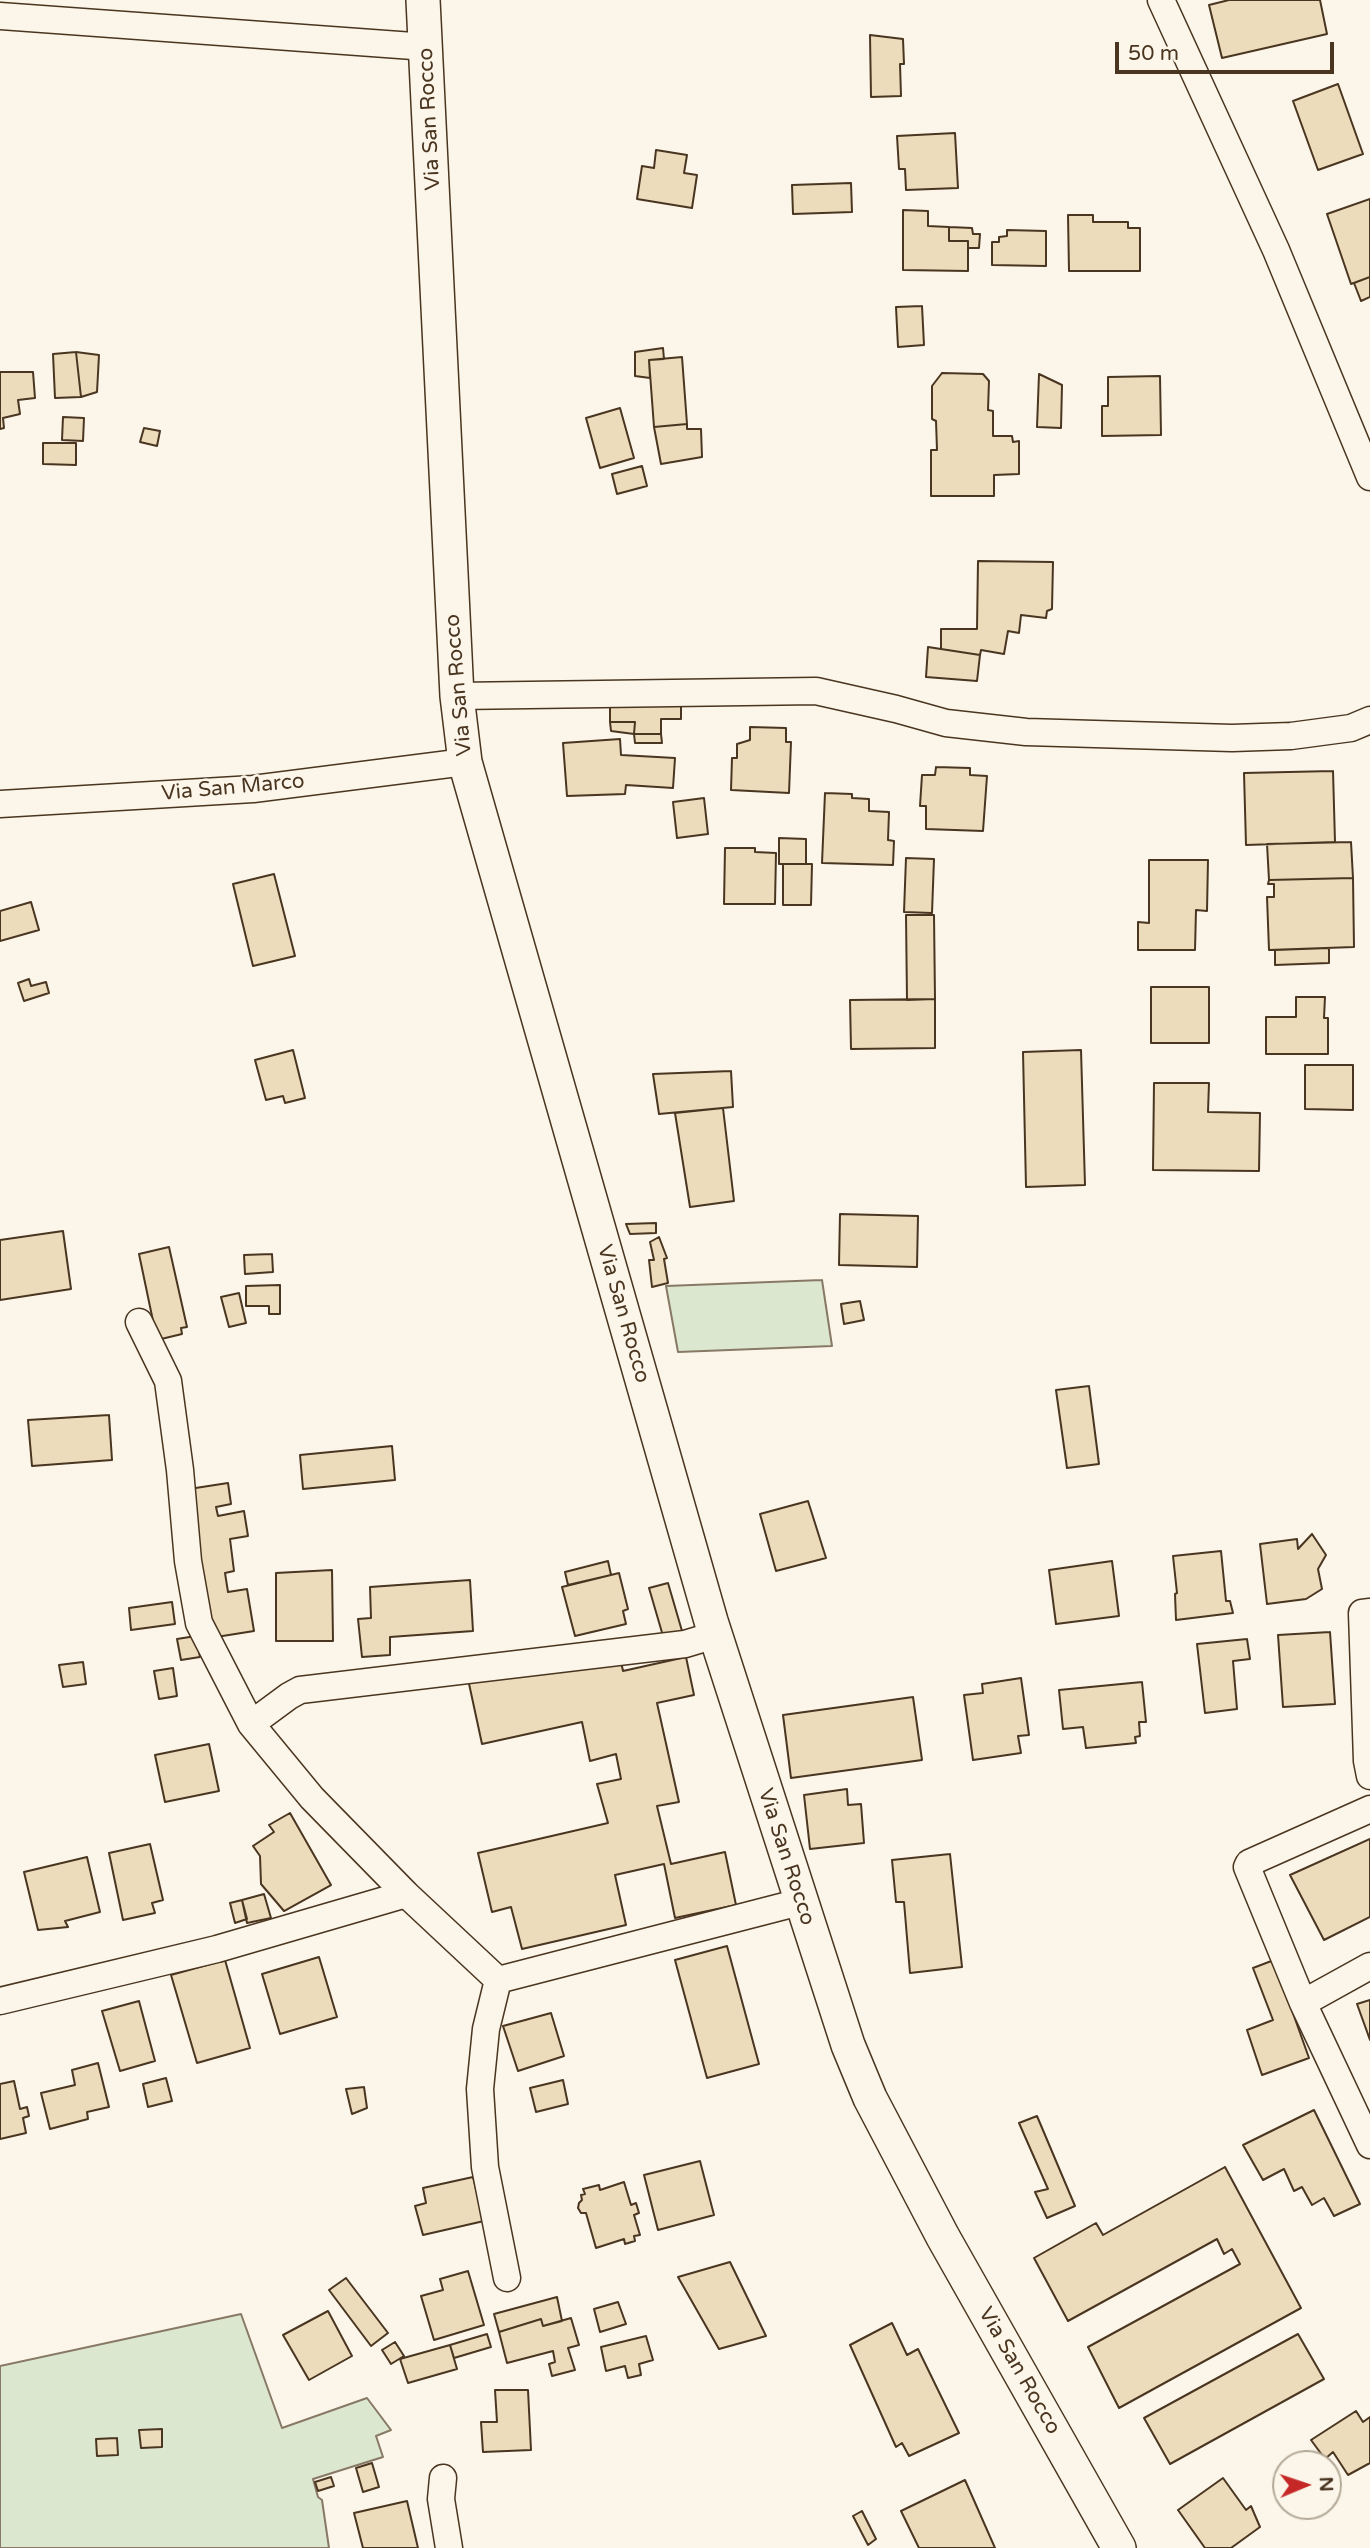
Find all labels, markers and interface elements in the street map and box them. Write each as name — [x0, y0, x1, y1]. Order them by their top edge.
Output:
scale bar — [1118, 28, 1337, 72]
text: 50 m — [1128, 41, 1179, 66]
street label: Via San Rocco — [414, 47, 446, 191]
street label: Via San Rocco — [440, 613, 478, 757]
street label: Via San Marco — [160, 769, 306, 807]
street label: Via San Rocco — [591, 1242, 655, 1386]
street label: Via San Rocco — [752, 1785, 820, 1929]
street label: Via San Rocco — [972, 2303, 1066, 2439]
north arrow — [1272, 2450, 1342, 2520]
text: N — [1315, 2476, 1337, 2492]

